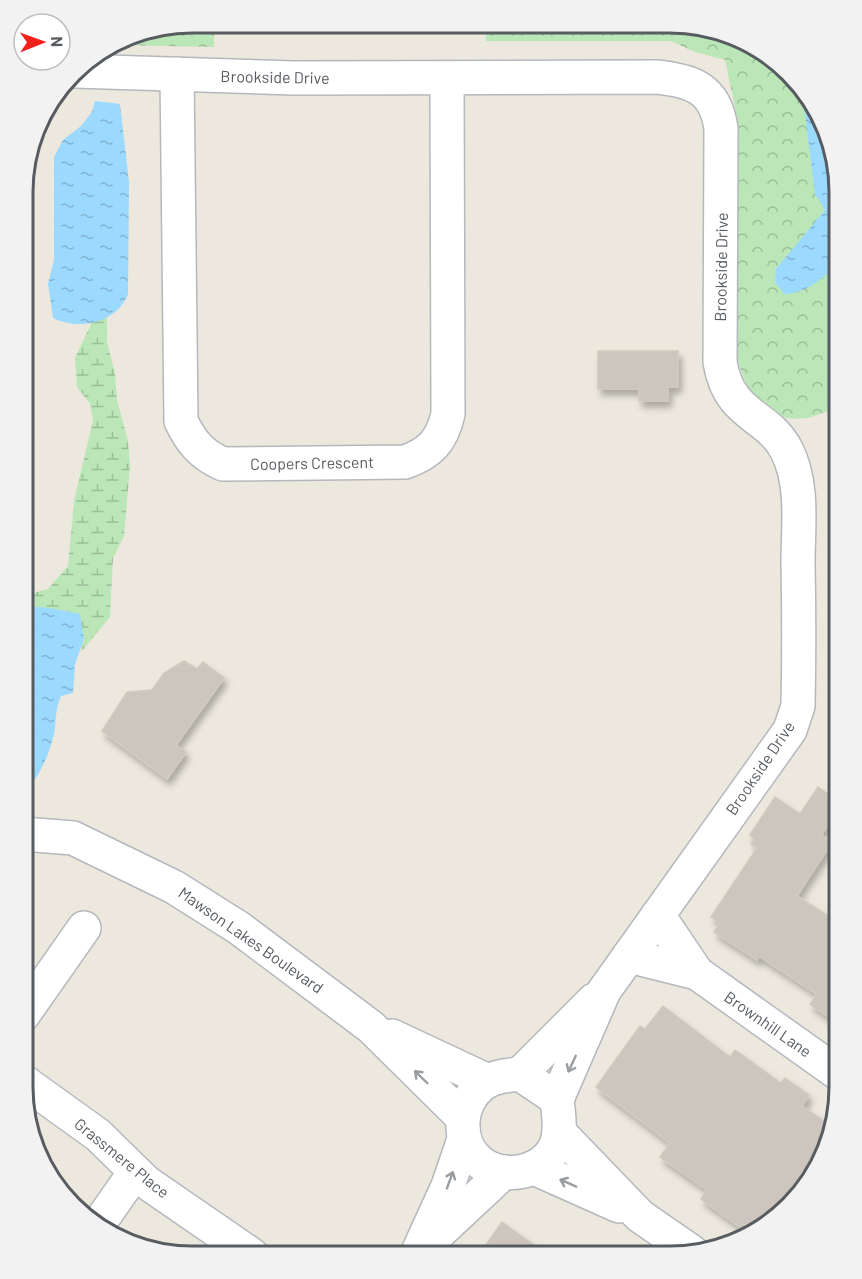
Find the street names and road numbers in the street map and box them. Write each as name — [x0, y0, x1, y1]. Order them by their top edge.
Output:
street label: Brookside Drive — [220, 66, 330, 87]
street label: Brookside Drive — [710, 212, 731, 322]
street label: Coopers Crescent — [250, 452, 374, 473]
street label: Brookside Drive — [721, 717, 798, 818]
street label: Mawson Lakes Boulevard — [175, 882, 327, 997]
street label: Brownhill Lane — [721, 987, 815, 1061]
street label: Grassmere Place — [71, 1114, 173, 1202]

